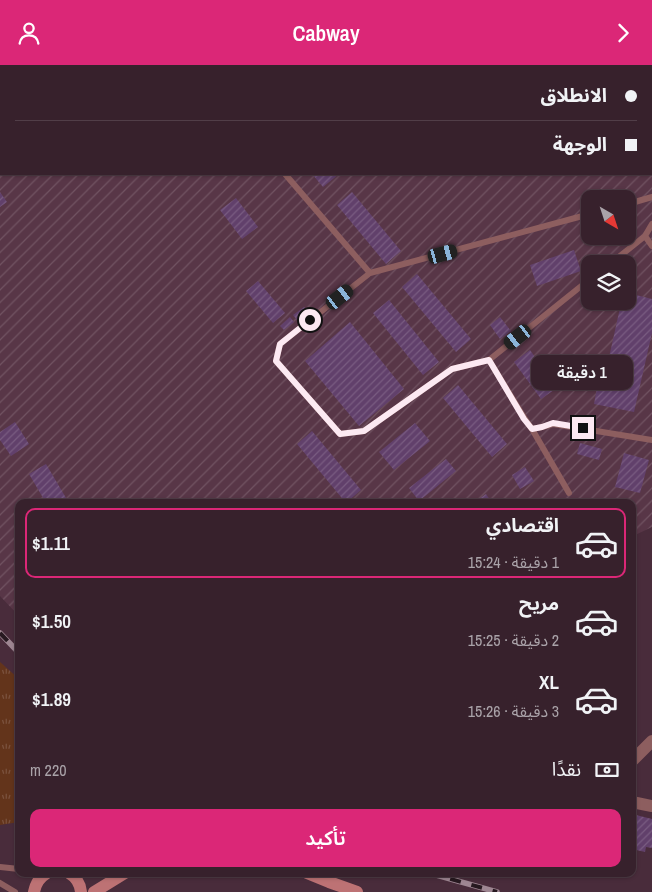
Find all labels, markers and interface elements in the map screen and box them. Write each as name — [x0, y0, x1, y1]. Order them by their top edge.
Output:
text: Cabway — [292, 18, 360, 48]
icon: person — [15, 19, 43, 47]
icon: forward — [609, 19, 637, 47]
text: الانطلاق — [541, 82, 607, 108]
text: الوجهة — [553, 131, 607, 157]
north arrow — [581, 190, 636, 245]
map controls — [581, 190, 636, 310]
car — [426, 243, 459, 265]
button: layers — [581, 255, 636, 310]
car — [323, 282, 356, 312]
route start — [299, 309, 321, 331]
car — [501, 322, 534, 352]
callout: 1 دقيقة — [532, 355, 634, 391]
text: 1 دقيقة — [557, 361, 607, 383]
route end — [572, 417, 594, 439]
text: اقتصادي — [486, 512, 559, 538]
icon: car — [574, 521, 619, 566]
text: $1.11 — [32, 530, 70, 556]
text: 1 دقيقة · 15:24 — [468, 551, 559, 573]
text: مريح — [519, 590, 559, 616]
icon: car — [574, 599, 619, 644]
text: $1.50 — [32, 608, 71, 634]
text: 2 دقيقة · 15:25 — [468, 629, 559, 651]
text: XL — [539, 669, 559, 695]
icon: car — [574, 677, 619, 722]
text: $1.89 — [32, 686, 71, 712]
text: 3 دقيقة · 15:26 — [468, 700, 559, 722]
text: نقدًا — [552, 756, 581, 782]
icon: cash — [593, 756, 621, 784]
text: 220 m — [30, 759, 66, 781]
button: تأكيد — [30, 809, 621, 867]

